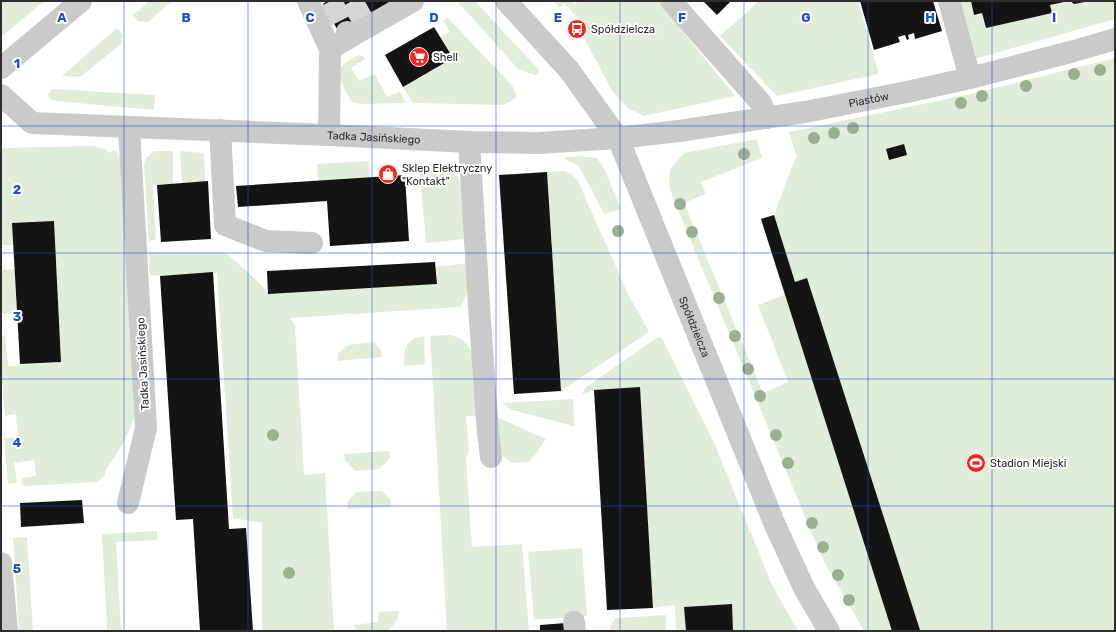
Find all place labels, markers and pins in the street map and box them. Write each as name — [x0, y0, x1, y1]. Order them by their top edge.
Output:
bus stop icon: Spółdzielcza — [566, 18, 588, 40]
place label: Spółdzielcza — [591, 23, 655, 36]
supermarket icon: Shell — [408, 46, 430, 68]
place label: Shell — [433, 51, 458, 64]
place label: Sklep Elektryczny "Kontakt" — [402, 162, 492, 188]
shop icon: Sklep Elektryczny "Kontakt" — [377, 163, 399, 185]
sports icon: Stadion Miejski — [965, 452, 987, 474]
place label: Stadion Miejski — [990, 457, 1066, 470]

